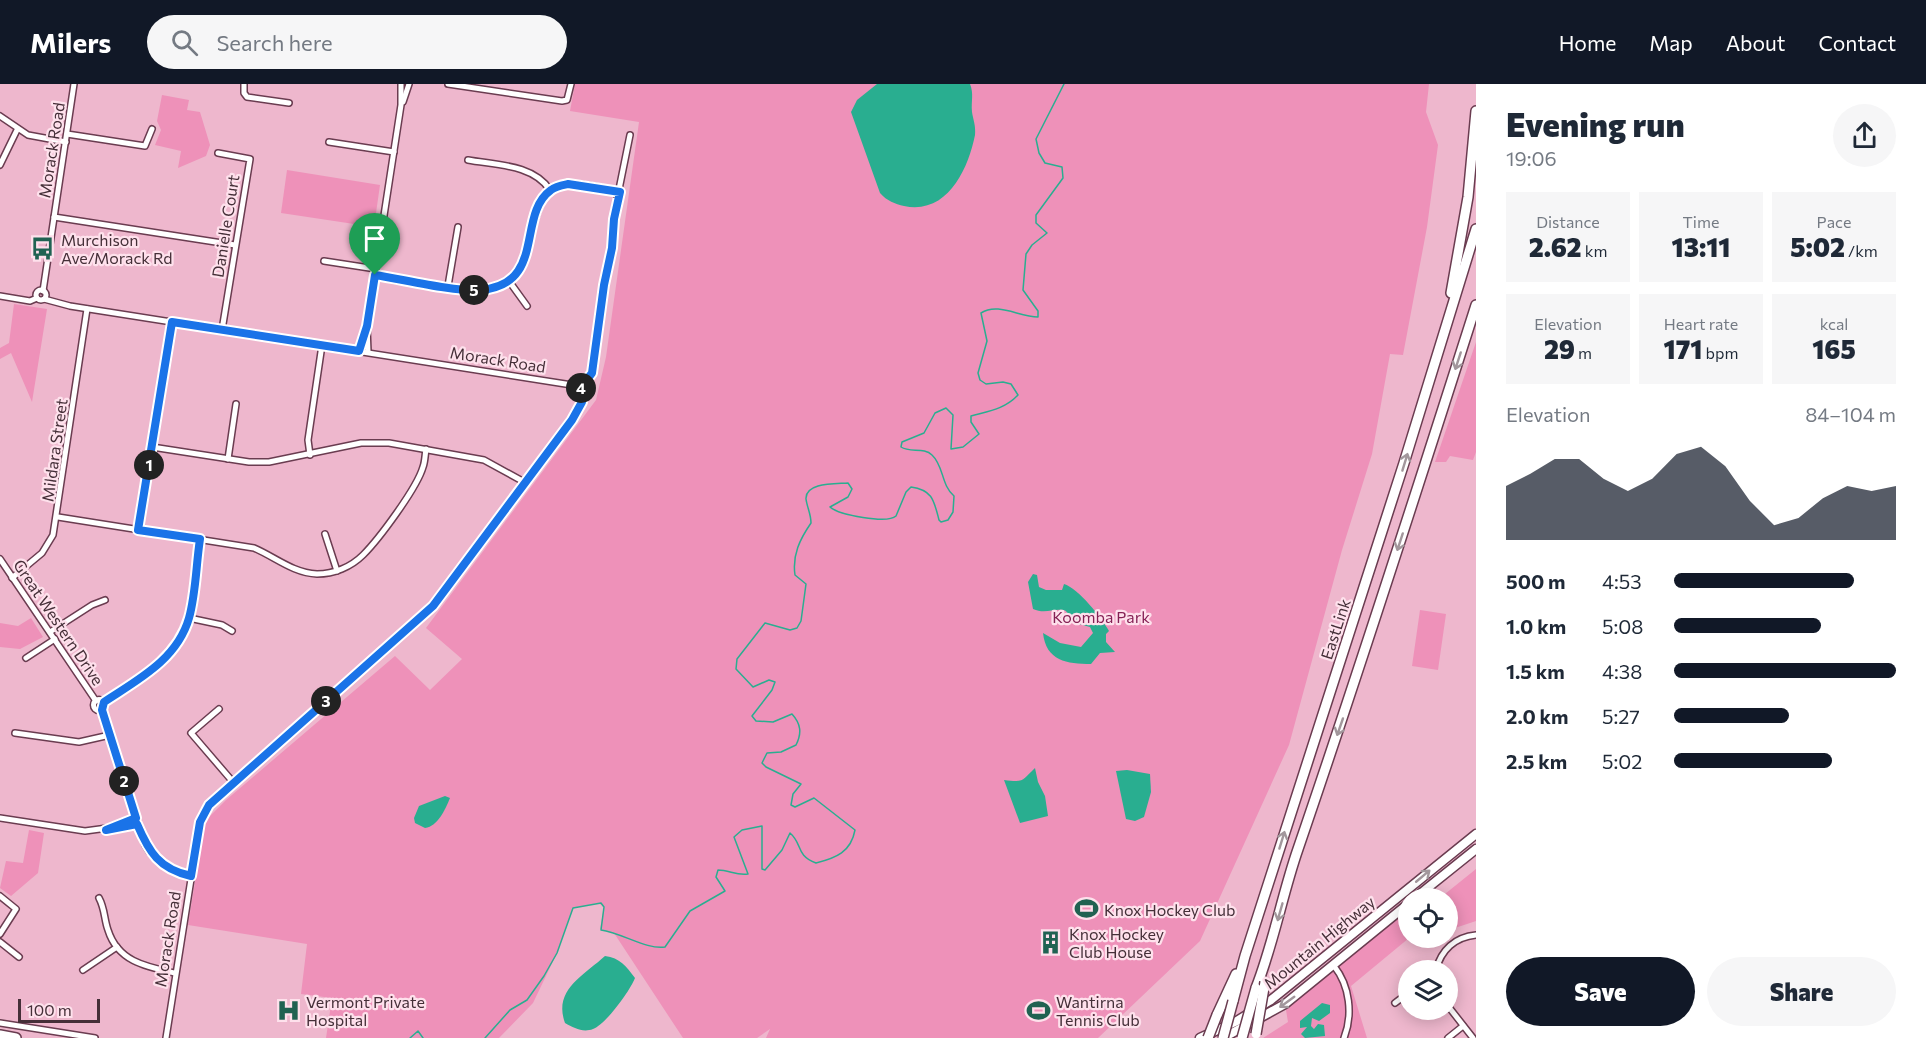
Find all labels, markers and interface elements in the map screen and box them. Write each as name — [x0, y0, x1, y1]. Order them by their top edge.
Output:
search box — [147, 15, 567, 69]
text: Milers — [30, 25, 111, 59]
icon: search — [168, 26, 201, 59]
text: Search here — [216, 29, 333, 56]
text: Home — [1559, 30, 1616, 55]
text: Map — [1649, 30, 1693, 55]
text: About — [1726, 30, 1785, 55]
text: Contact — [1818, 30, 1896, 55]
street label: Morack Road — [34, 101, 68, 199]
text: Evening run — [1506, 103, 1685, 144]
button: share — [1833, 104, 1896, 167]
text: 19:06 — [1506, 146, 1557, 170]
street label: Danielle Court — [207, 173, 243, 279]
text: Distance — [1536, 212, 1600, 231]
text: Time — [1683, 212, 1719, 231]
text: Pace — [1817, 212, 1851, 231]
pin — [349, 213, 400, 275]
icon: arrive — [358, 222, 391, 255]
place label: Murchison Ave/Morack Rd — [61, 230, 172, 267]
text: 2.62 — [1529, 231, 1582, 262]
text: 13:11 — [1672, 231, 1731, 262]
text: 5:02 — [1790, 231, 1845, 262]
bus stop icon: Murchison Ave/Morack Rd — [30, 235, 56, 261]
text: km — [1582, 241, 1607, 260]
text: /km — [1845, 241, 1878, 260]
pin: 5 — [459, 275, 489, 305]
text: 5 — [469, 280, 479, 299]
text: Elevation — [1534, 314, 1602, 333]
text: Heart rate — [1664, 314, 1738, 333]
text: kcal — [1820, 314, 1848, 333]
text: 29 — [1544, 333, 1575, 364]
text: 171 — [1664, 333, 1702, 364]
text: 165 — [1812, 333, 1856, 364]
street label: Morack Road — [449, 342, 547, 376]
text: m — [1575, 343, 1592, 362]
text: bpm — [1702, 343, 1738, 362]
one-way arrow — [1452, 351, 1463, 370]
pin: 4 — [566, 373, 596, 403]
text: 4 — [576, 378, 586, 397]
street label: Mildara Street — [37, 397, 71, 503]
text: Elevation — [1506, 402, 1591, 426]
text: 84–104 m — [1805, 402, 1896, 426]
pin: 1 — [134, 450, 164, 480]
one-way arrow — [1400, 453, 1411, 472]
text: 1 — [145, 455, 153, 474]
one-way arrow — [1394, 532, 1405, 551]
street label: Great Western Drive — [10, 556, 108, 688]
text: 500 m — [1506, 569, 1566, 593]
text: 4:53 — [1602, 569, 1642, 593]
street label: EastLink — [1316, 596, 1354, 662]
park label: Koomba Park — [1052, 607, 1150, 626]
text: 1.0 km — [1506, 614, 1566, 638]
text: 5:08 — [1602, 614, 1643, 638]
text: 1.5 km — [1506, 659, 1565, 683]
text: 4:38 — [1602, 659, 1642, 683]
pin: 3 — [311, 686, 341, 716]
text: 3 — [321, 691, 331, 710]
text: 2.0 km — [1506, 704, 1568, 728]
text: 5:27 — [1602, 704, 1640, 728]
one-way arrow — [1334, 717, 1345, 736]
text: 2.5 km — [1506, 749, 1567, 773]
text: 5:02 — [1602, 749, 1642, 773]
pin: 2 — [109, 766, 139, 796]
text: 2 — [119, 771, 129, 790]
one-way arrow — [1277, 831, 1288, 850]
one-way arrow — [1415, 869, 1430, 883]
map controls — [1398, 888, 1458, 1020]
button: locate — [1398, 888, 1458, 948]
street label: Morack Road — [150, 890, 184, 988]
street label: Mountain Highway — [1260, 891, 1378, 993]
sports icon: Knox Hockey Club — [1073, 896, 1099, 922]
place label: Knox Hockey Club — [1104, 900, 1235, 919]
one-way arrow — [1274, 903, 1285, 922]
place label: Knox Hockey Club House — [1069, 924, 1164, 961]
building icon: Knox Hockey Club House — [1038, 929, 1064, 955]
button: Save — [1506, 957, 1695, 1026]
button: Share — [1707, 957, 1896, 1026]
button: layers — [1398, 960, 1458, 1020]
place label: Vermont Private Hospital — [306, 992, 425, 1029]
place label: Wantirna Tennis Club — [1056, 992, 1140, 1029]
scale bar — [18, 996, 100, 1024]
one-way arrow — [1280, 996, 1296, 1008]
hospital icon: Vermont Private Hospital — [275, 997, 301, 1023]
sports icon: Wantirna Tennis Club — [1025, 997, 1051, 1023]
text: 100 m — [27, 1000, 72, 1019]

